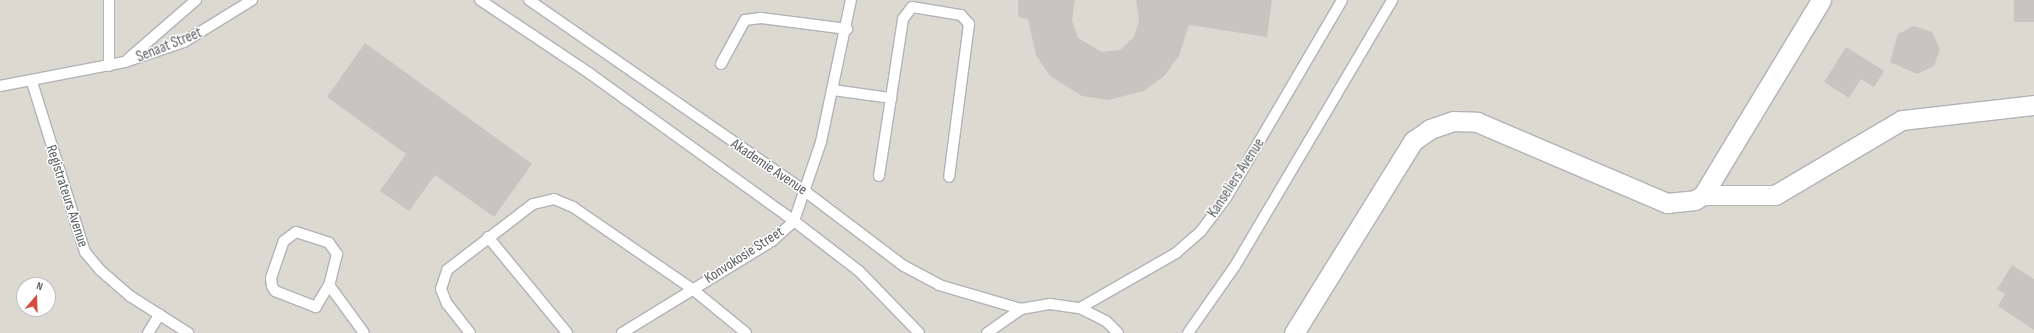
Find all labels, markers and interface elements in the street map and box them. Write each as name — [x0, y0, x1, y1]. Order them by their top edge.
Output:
street label: Senaat Street — [134, 24, 204, 66]
street label: Akademie Avenue — [728, 135, 810, 199]
street label: Kanseliers Avenue — [1204, 135, 1268, 221]
street label: Registrateurs Avenue — [42, 143, 92, 249]
street label: Konvokosie Street — [701, 223, 787, 287]
north arrow — [16, 277, 56, 317]
text: N — [35, 279, 45, 293]

